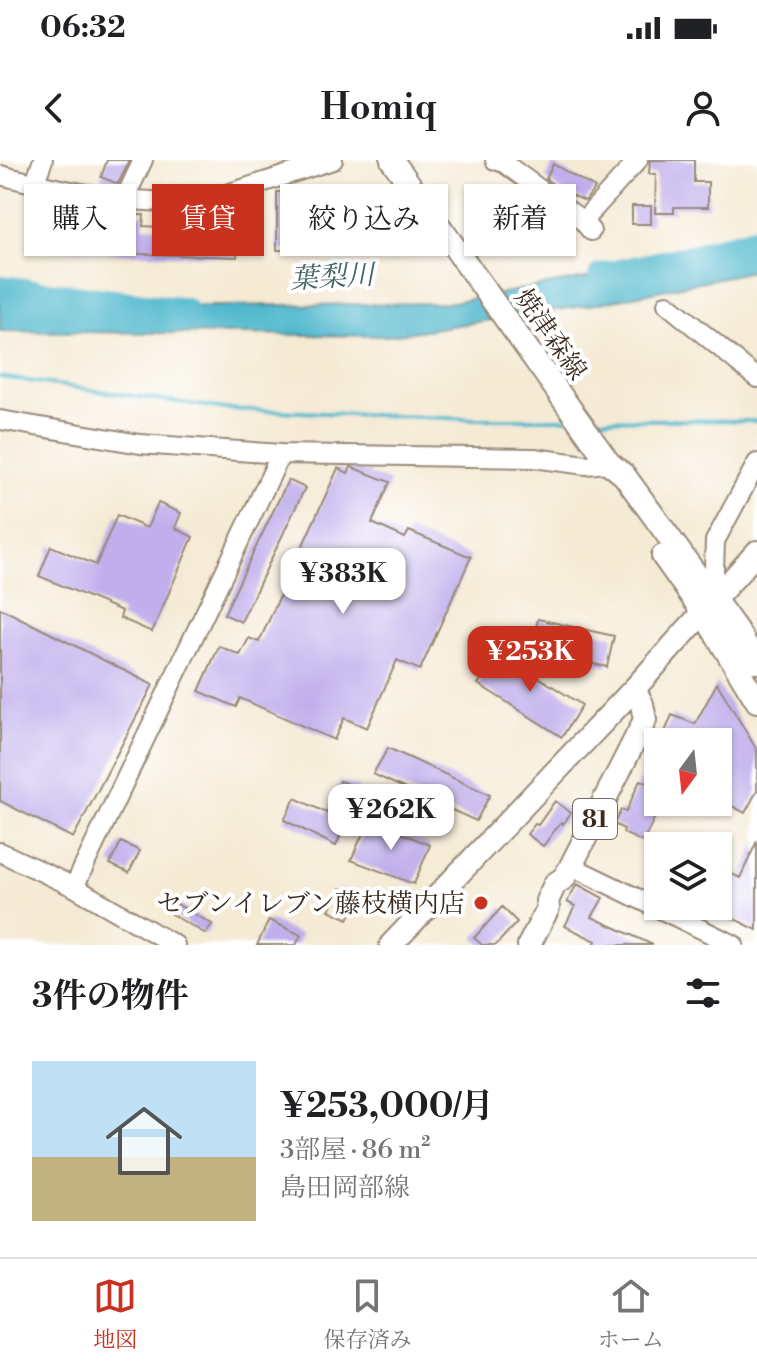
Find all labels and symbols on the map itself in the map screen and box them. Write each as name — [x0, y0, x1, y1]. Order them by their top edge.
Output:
water label: 葉梨川 — [289, 258, 378, 297]
street label: 焼津森線 — [507, 283, 593, 386]
pin: ¥383K — [287, 548, 399, 616]
pin: ¥253K — [474, 626, 586, 694]
north arrow — [644, 728, 732, 816]
pin: ¥262K — [335, 784, 447, 852]
road number: 81 — [573, 799, 617, 839]
place label: セブンイレブン藤枝横内店 — [156, 888, 465, 920]
marker: セブンイレブン藤枝横内店 — [472, 894, 490, 912]

